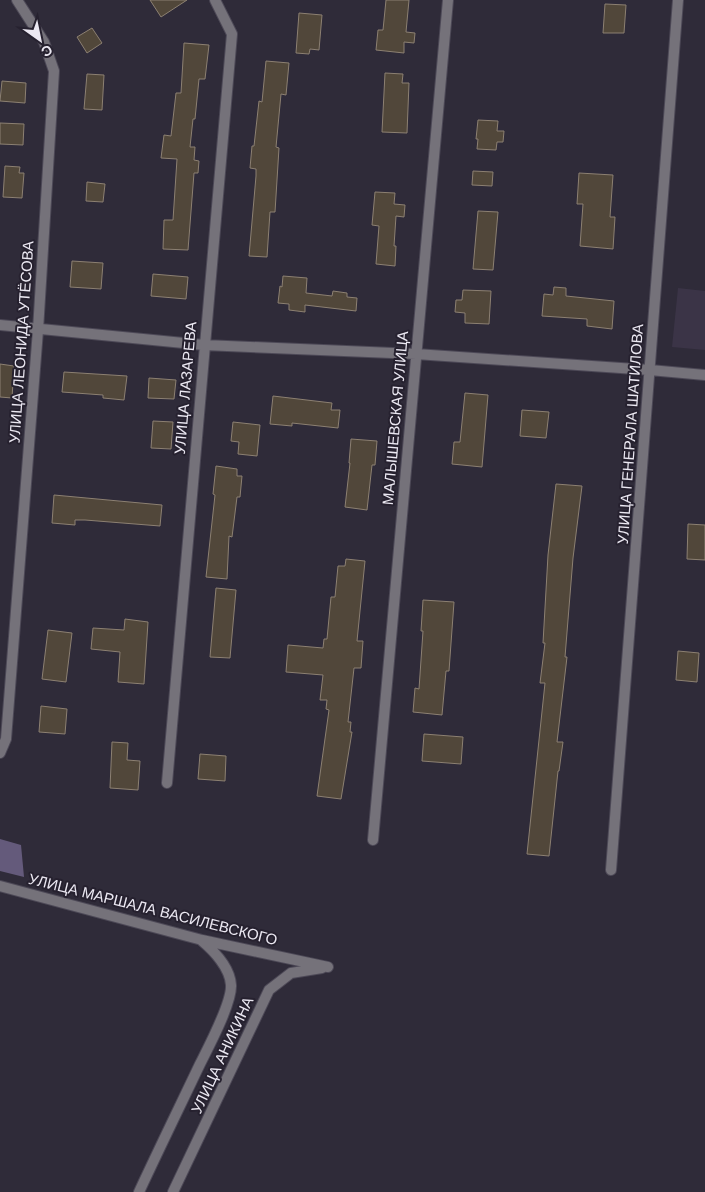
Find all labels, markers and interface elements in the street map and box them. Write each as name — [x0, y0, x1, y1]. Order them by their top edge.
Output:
north arrow — [15, 15, 65, 65]
text: С — [38, 41, 56, 60]
street label: УЛИЦА ЛЕОНИДА УТЁСОВА — [5, 240, 37, 444]
street label: УЛИЦА ЛАЗАРЕВА — [171, 321, 199, 455]
street label: УЛИЦА ГЕНЕРАЛА ШАТИЛОВА — [614, 323, 646, 545]
street label: МАЛЫШЕВСКАЯ УЛИЦА — [379, 330, 411, 506]
street label: УЛИЦА МАРШАЛА ВАСИЛЕВСКОГО — [27, 870, 279, 948]
street label: УЛИЦА АНИКИНА — [187, 994, 257, 1116]

